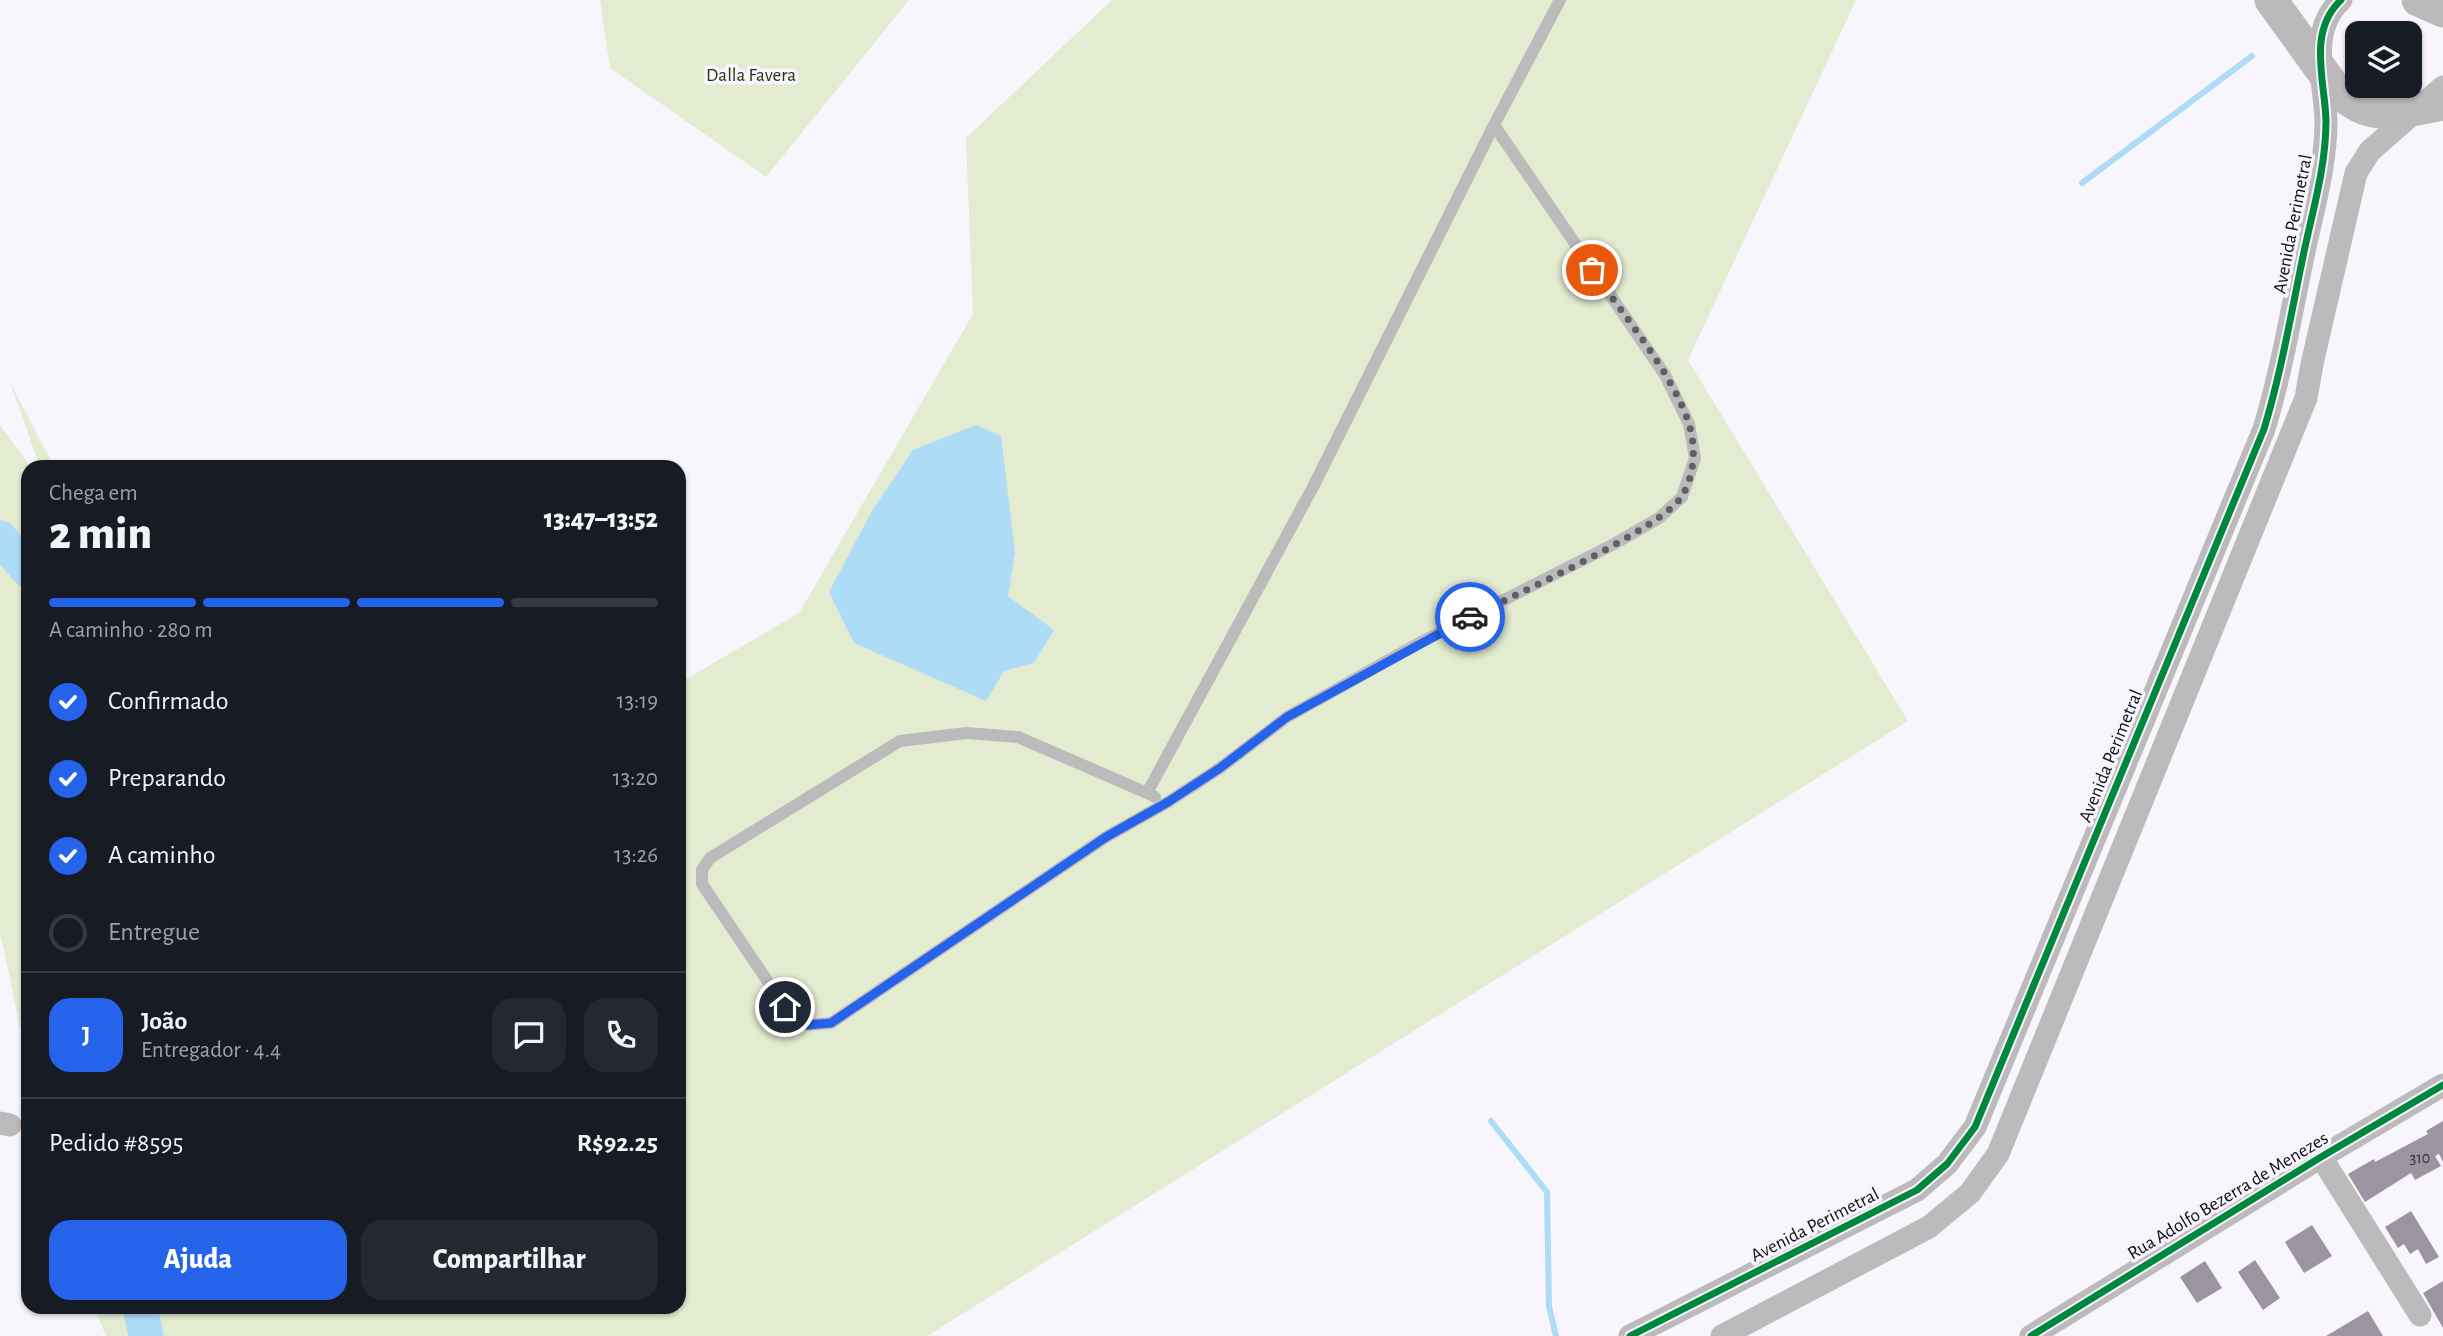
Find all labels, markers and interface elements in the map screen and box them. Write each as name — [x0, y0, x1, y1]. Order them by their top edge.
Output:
map controls — [2345, 21, 2422, 98]
button: layers — [2345, 21, 2422, 98]
park label: Dalla Favera — [706, 66, 796, 85]
street label: Avenida Perimetral — [2270, 153, 2316, 295]
pin — [1562, 240, 1622, 300]
icon: bag — [1573, 251, 1611, 289]
text: Chega em — [49, 482, 138, 505]
text: 13:47–13:52 — [544, 506, 658, 532]
text: 2 min — [49, 511, 152, 557]
courier — [1435, 582, 1505, 652]
icon: car — [1451, 598, 1489, 636]
text: A caminho · 280 m — [49, 619, 213, 642]
icon: check — [49, 683, 87, 721]
street label: Avenida Perimetral — [2076, 687, 2146, 825]
text: Confirmado — [108, 688, 229, 714]
text: 13:19 — [617, 690, 658, 713]
icon: check — [49, 760, 87, 798]
text: Preparando — [108, 765, 226, 791]
text: 13:20 — [613, 767, 658, 790]
icon: check — [49, 837, 87, 875]
text: A caminho — [108, 842, 216, 868]
text: 13:26 — [614, 844, 658, 867]
text: Entregue — [108, 919, 200, 945]
pin — [755, 977, 815, 1037]
icon: home — [766, 988, 804, 1026]
button: chat — [492, 998, 566, 1072]
button: phone — [584, 998, 658, 1072]
text: João — [141, 1008, 187, 1034]
text: J — [82, 1022, 90, 1048]
text: Entregador · 4.4 — [141, 1039, 281, 1062]
street label: Rua Adolfo Bezerra de Menezes — [2124, 1129, 2332, 1263]
text: Pedido #8595 — [49, 1130, 183, 1156]
text: R$92.25 — [577, 1130, 658, 1156]
house number: 310 — [2410, 1150, 2430, 1166]
street label: Avenida Perimetral — [1748, 1184, 1882, 1266]
button: Ajuda — [49, 1220, 347, 1300]
button: Compartilhar — [361, 1220, 658, 1300]

